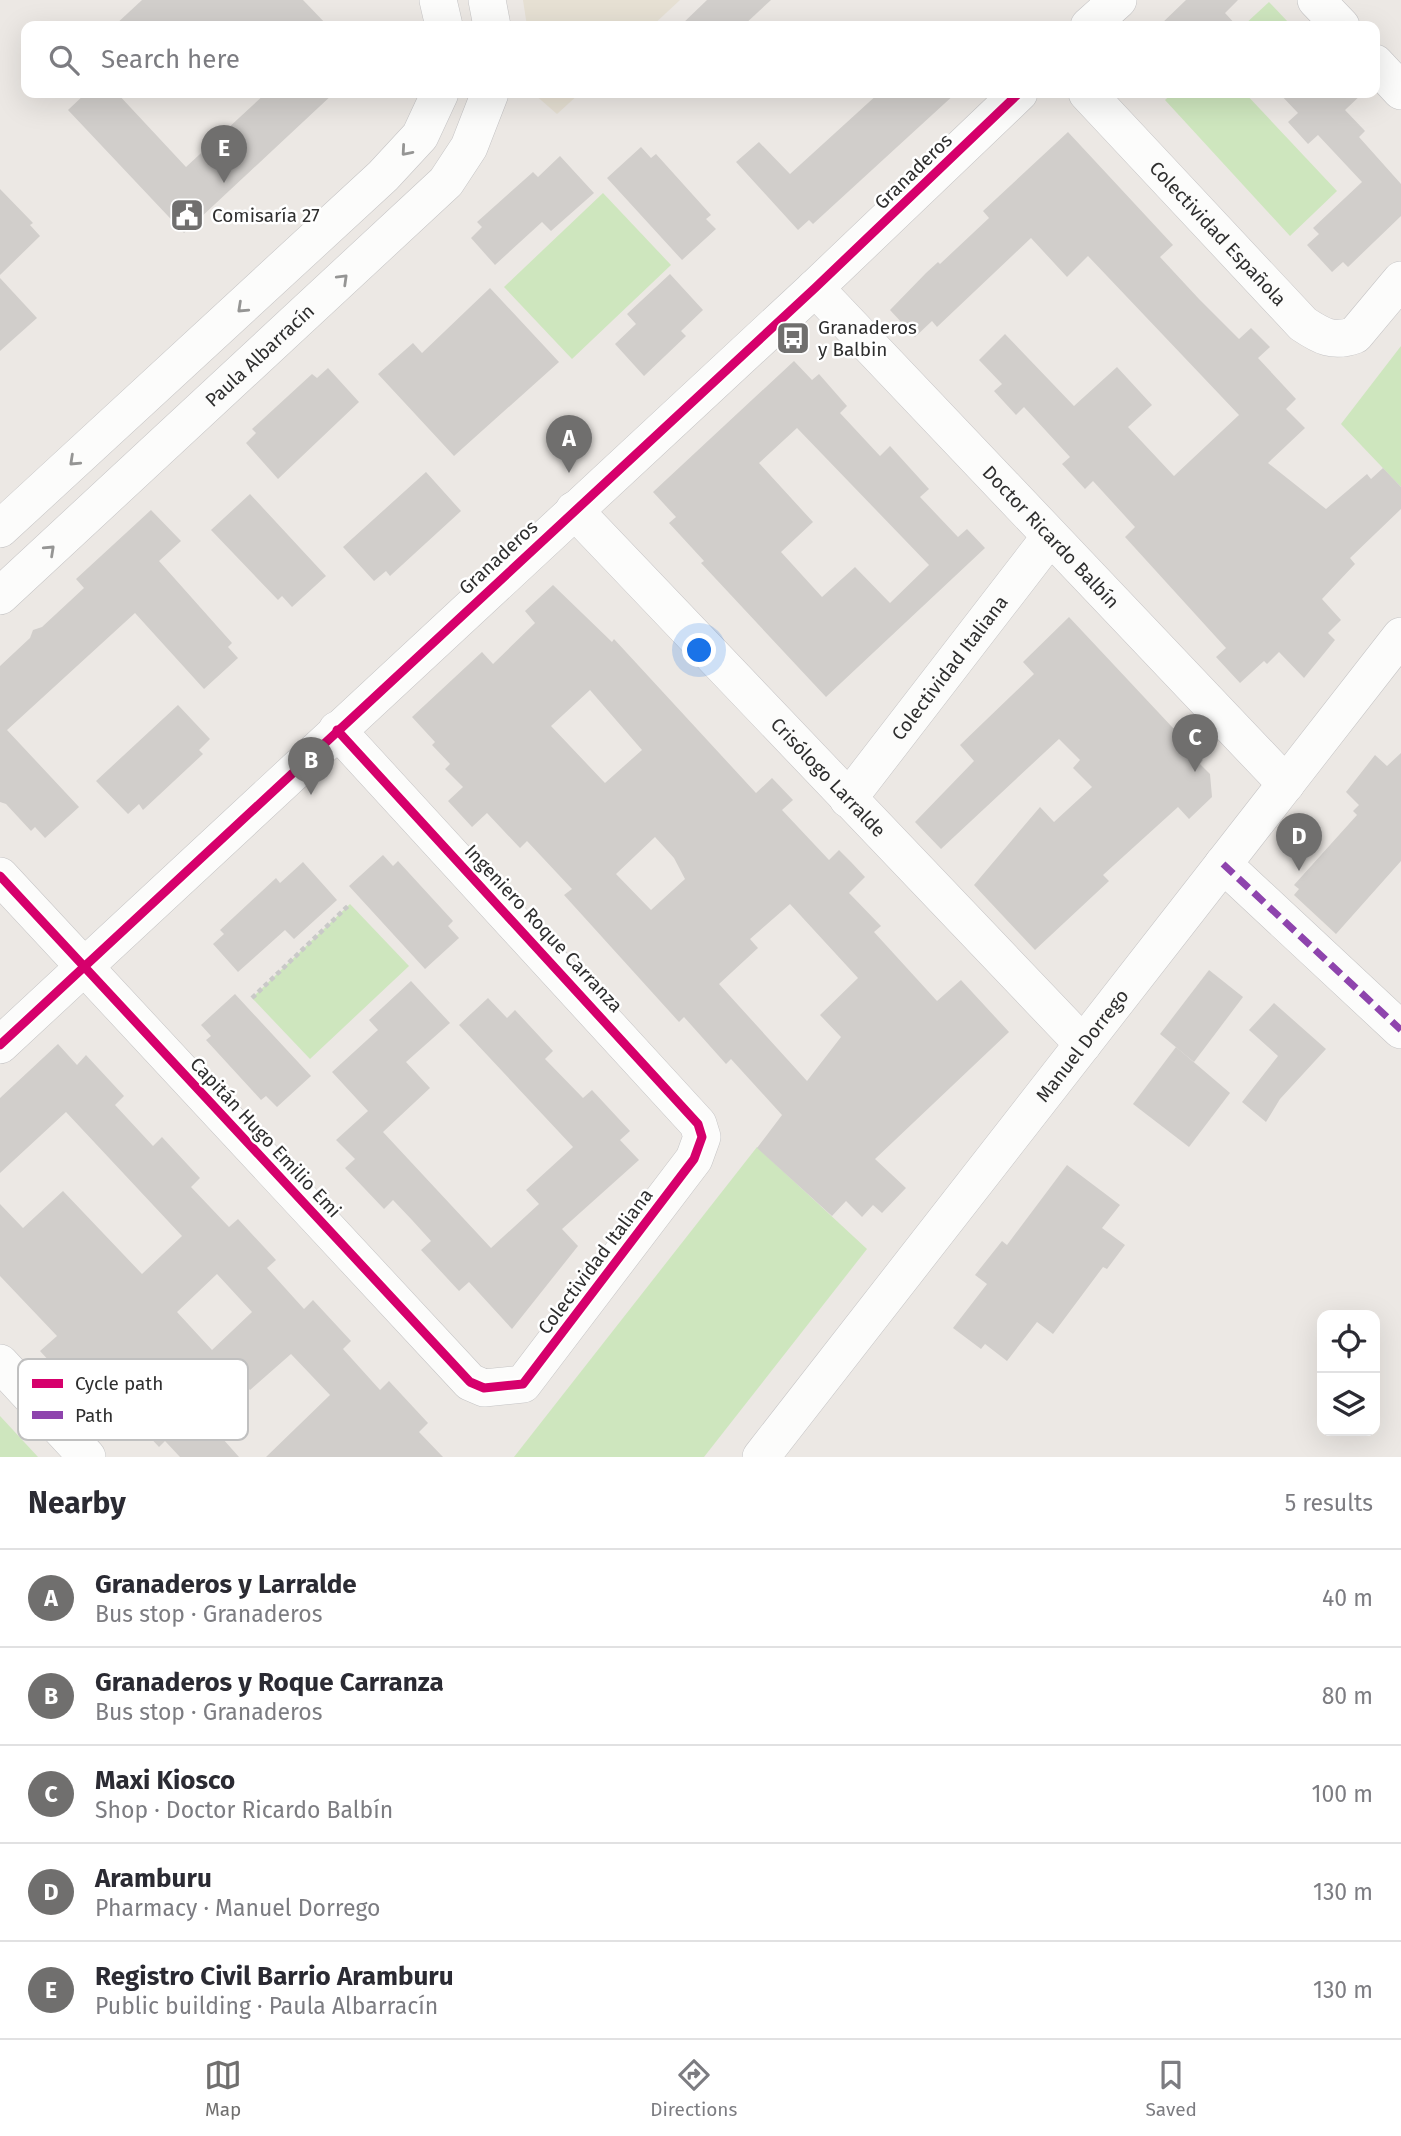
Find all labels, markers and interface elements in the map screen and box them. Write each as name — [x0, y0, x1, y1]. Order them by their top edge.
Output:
search box — [21, 21, 1380, 98]
icon: search — [45, 41, 83, 79]
text: Search here — [101, 44, 240, 75]
pin: E — [201, 125, 247, 183]
street label: Granaderos — [870, 129, 957, 214]
one-way arrow — [402, 143, 414, 156]
street label: Colectividad Española — [1145, 156, 1291, 311]
public building icon: Comisaría 27 — [168, 196, 206, 234]
place label: Comisaría 27 — [212, 204, 320, 227]
one-way arrow — [335, 275, 348, 287]
street label: Paula Albarracín — [201, 299, 319, 412]
one-way arrow — [237, 300, 250, 313]
place label: Granaderos y Balbin — [818, 316, 917, 361]
bus stop icon: Granaderos y Balbin — [774, 319, 812, 357]
pin: A — [546, 415, 592, 473]
one-way arrow — [69, 453, 82, 465]
street label: Doctor Ricardo Balbín — [978, 461, 1124, 613]
street label: Granaderos — [454, 515, 542, 600]
one-way arrow — [42, 546, 55, 559]
street label: Colectividad Italiana — [887, 591, 1013, 745]
your location — [682, 633, 716, 667]
street label: Crisólogo Larralde — [766, 713, 891, 842]
pin: C — [1172, 714, 1218, 772]
pin: B — [288, 737, 334, 795]
pin: D — [1276, 813, 1322, 871]
street label: Ingeniero Roque Carranza — [460, 840, 627, 1017]
street label: Manuel Dorrego — [1031, 985, 1133, 1107]
street label: Capitán Hugo Emilio Emi — [185, 1052, 346, 1222]
street label: Colectividad Italiana — [533, 1184, 658, 1339]
map controls — [1317, 1310, 1380, 1436]
button: locate — [1317, 1310, 1380, 1373]
legend — [18, 1359, 248, 1440]
text: Cycle path — [75, 1372, 163, 1395]
button: layers — [1317, 1373, 1380, 1436]
text: Path — [75, 1404, 113, 1427]
text: Nearby — [28, 1485, 126, 1521]
text: 5 results — [1285, 1489, 1373, 1517]
text: Granaderos y Larralde — [95, 1569, 357, 1600]
text: A — [44, 1584, 58, 1612]
text: 40 m — [1322, 1584, 1373, 1612]
text: Bus stop · Granaderos — [95, 1600, 322, 1628]
text: Granaderos y Roque Carranza — [95, 1667, 444, 1698]
text: B — [44, 1682, 58, 1710]
text: 80 m — [1322, 1682, 1373, 1710]
text: Bus stop · Granaderos — [95, 1698, 322, 1726]
text: Maxi Kiosco — [95, 1765, 235, 1796]
text: C — [44, 1780, 58, 1808]
text: 100 m — [1312, 1780, 1373, 1808]
text: Shop · Doctor Ricardo Balbín — [95, 1796, 393, 1824]
text: Aramburu — [95, 1863, 212, 1894]
text: D — [44, 1878, 58, 1906]
text: 130 m — [1313, 1878, 1373, 1906]
text: Pharmacy · Manuel Dorrego — [95, 1894, 381, 1922]
text: Registro Civil Barrio Aramburu — [95, 1961, 454, 1992]
text: E — [45, 1976, 57, 2004]
text: 130 m — [1313, 1976, 1373, 2004]
text: Public building · Paula Albarracín — [95, 1992, 438, 2020]
tab: Map — [204, 2056, 242, 2121]
tab: Directions — [650, 2056, 737, 2121]
tab: Saved — [1146, 2056, 1197, 2121]

